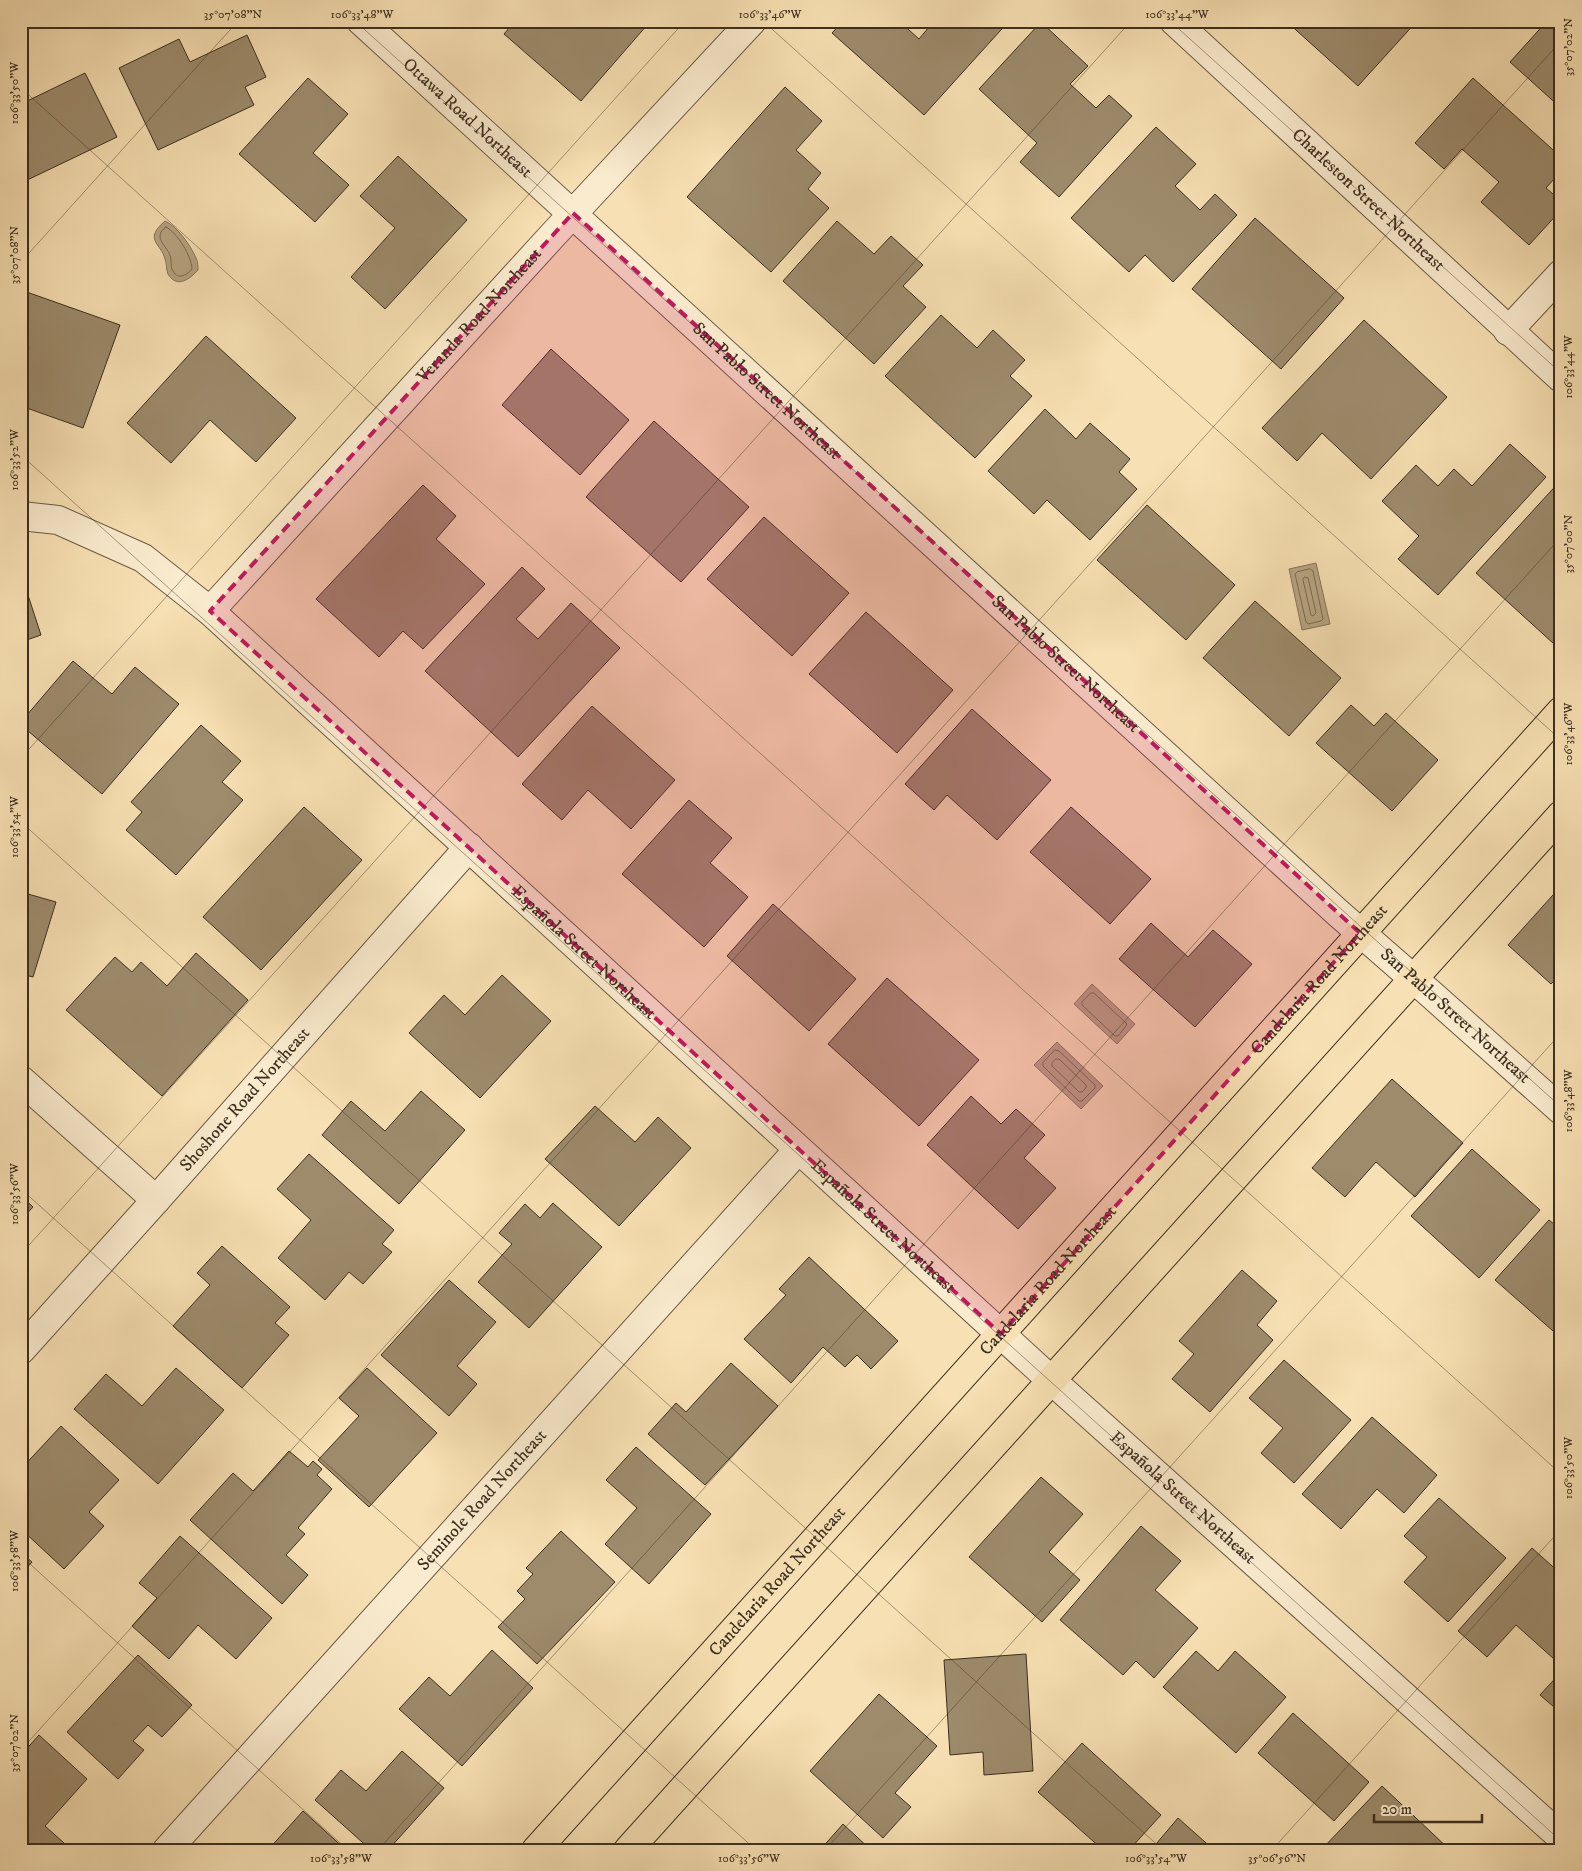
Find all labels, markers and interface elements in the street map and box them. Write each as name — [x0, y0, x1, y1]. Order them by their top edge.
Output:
text: 35°07'08"N — [204, 7, 262, 22]
text: 106°33'48"W — [331, 7, 394, 22]
text: 106°33'46"W — [738, 7, 803, 22]
text: 106°33'44"W — [1145, 7, 1210, 22]
text: 35°07'02"N — [1561, 18, 1576, 76]
street label: Ottawa Road Northeast — [398, 53, 537, 183]
text: 106°33'50"W — [7, 61, 22, 124]
street label: Charleston Street Northeast — [1287, 124, 1449, 276]
text: 35°07'08"N — [7, 226, 22, 284]
street label: Veranda Road Northeast — [412, 243, 547, 388]
street label: San Pablo Street Northeast — [688, 318, 845, 465]
text: 106°33'44"W — [1561, 334, 1576, 399]
text: 106°33'52"W — [7, 428, 22, 491]
text: 35°07'00"N — [1561, 514, 1576, 573]
street label: San Pablo Street Northeast — [987, 591, 1144, 738]
text: 106°33'46"W — [1561, 701, 1576, 766]
text: 106°33'54"W — [7, 795, 22, 858]
street label: Española Street Northeast — [507, 881, 661, 1025]
street label: Candelaria Road Northeast — [1246, 900, 1393, 1059]
street label: San Pablo Street Northeast — [1376, 944, 1535, 1088]
street label: Shoshone Road Northeast — [175, 1023, 315, 1176]
text: 106°33'48"W — [1561, 1069, 1576, 1132]
street label: Española Street Northeast — [806, 1155, 960, 1299]
text: 106°33'56"W — [7, 1162, 22, 1225]
street label: Candelaria Road Northeast — [975, 1201, 1122, 1360]
street label: Seminole Road Northeast — [413, 1425, 552, 1575]
street label: Española Street Northeast — [1105, 1427, 1260, 1569]
text: 106°33'50"W — [1561, 1436, 1576, 1499]
street label: Candelaria Road Northeast — [704, 1502, 851, 1661]
text: 106°33'58"W — [7, 1529, 22, 1592]
text: 35°07'02"N — [7, 1714, 22, 1772]
scale bar — [1374, 1791, 1482, 1823]
text: 20 m — [1382, 1800, 1412, 1819]
text: 106°33'58"W — [310, 1851, 373, 1866]
text: 106°33'56"W — [718, 1851, 781, 1866]
text: 106°33'54"W — [1125, 1851, 1188, 1866]
text: 35°06'56"N — [1248, 1851, 1306, 1866]

